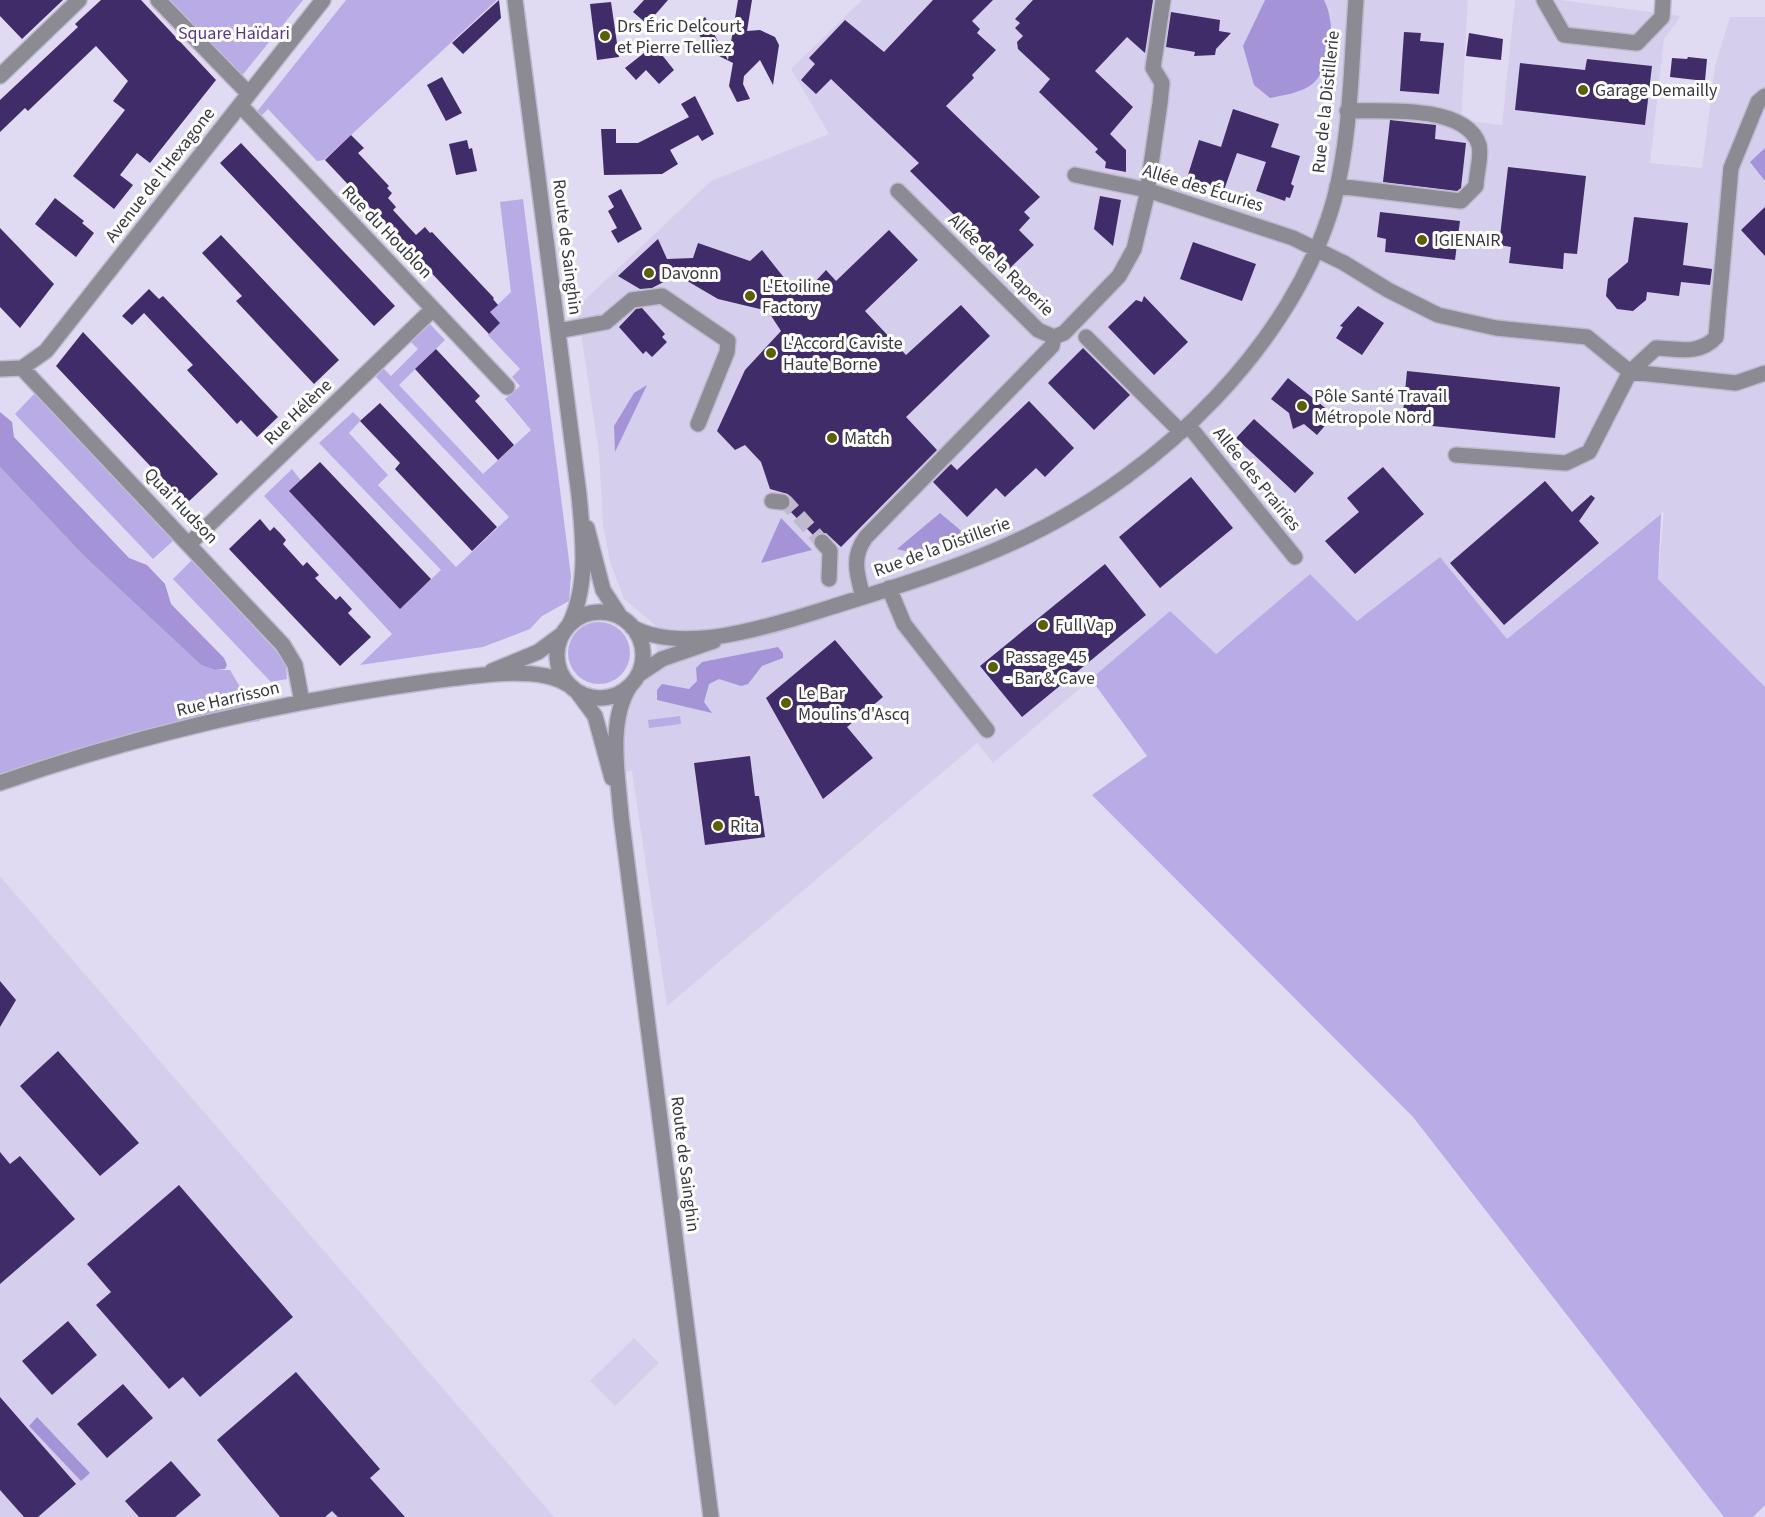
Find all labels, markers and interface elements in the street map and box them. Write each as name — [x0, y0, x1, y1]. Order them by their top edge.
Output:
place label: Drs Éric Delcourt et Pierre Telliez — [617, 14, 742, 60]
park label: Square Haïdari — [178, 21, 290, 46]
marker: Drs Éric Delcourt et Pierre Telliez — [598, 29, 612, 43]
street label: Rue de la Distillerie — [1306, 29, 1346, 175]
place label: Garage Demailly — [1595, 78, 1718, 103]
marker: Garage Demailly — [1576, 83, 1590, 97]
street label: Avenue de l'Hexagone — [99, 102, 221, 248]
street label: Allée des Écuries — [1140, 158, 1266, 218]
street label: Route de Sainghin — [546, 178, 588, 316]
street label: Rue du Houblon — [336, 180, 438, 284]
street label: Allée de la Raperie — [943, 208, 1059, 322]
place label: IGIENAIR — [1434, 228, 1500, 253]
marker: IGIENAIR — [1415, 233, 1429, 247]
place label: Davonn — [661, 261, 719, 286]
marker: Davonn — [642, 266, 656, 280]
place label: L'Etoiline Factory — [762, 274, 831, 320]
marker: L'Etoiline Factory — [743, 289, 757, 303]
place label: L'Accord Caviste Haute Borne — [783, 331, 903, 377]
marker: L'Accord Caviste Haute Borne — [764, 346, 778, 360]
street label: Rue Hélène — [259, 373, 337, 451]
place label: Pôle Santé Travail Métropole Nord — [1314, 384, 1447, 430]
marker: Pôle Santé Travail Métropole Nord — [1295, 399, 1309, 413]
street label: Allée des Prairies — [1207, 422, 1307, 536]
place label: Match — [844, 426, 890, 451]
marker: Match — [825, 431, 839, 445]
street label: Quai Hudson — [138, 462, 224, 550]
street label: Rue de la Distillerie — [870, 511, 1014, 583]
place label: Full Vap — [1055, 613, 1114, 638]
marker: Full Vap — [1036, 618, 1050, 632]
place label: Passage 45 - Bar & Cave — [1005, 645, 1095, 691]
marker: Passage 45 - Bar & Cave — [986, 660, 1000, 674]
street label: Rue Harrisson — [174, 675, 282, 723]
place label: Le Bar Moulins d'Ascq — [798, 681, 910, 727]
marker: Le Bar Moulins d'Ascq — [779, 696, 793, 710]
place label: Rita — [730, 814, 759, 839]
marker: Rita — [711, 819, 725, 833]
street label: Route de Sainghin — [664, 1095, 706, 1233]

